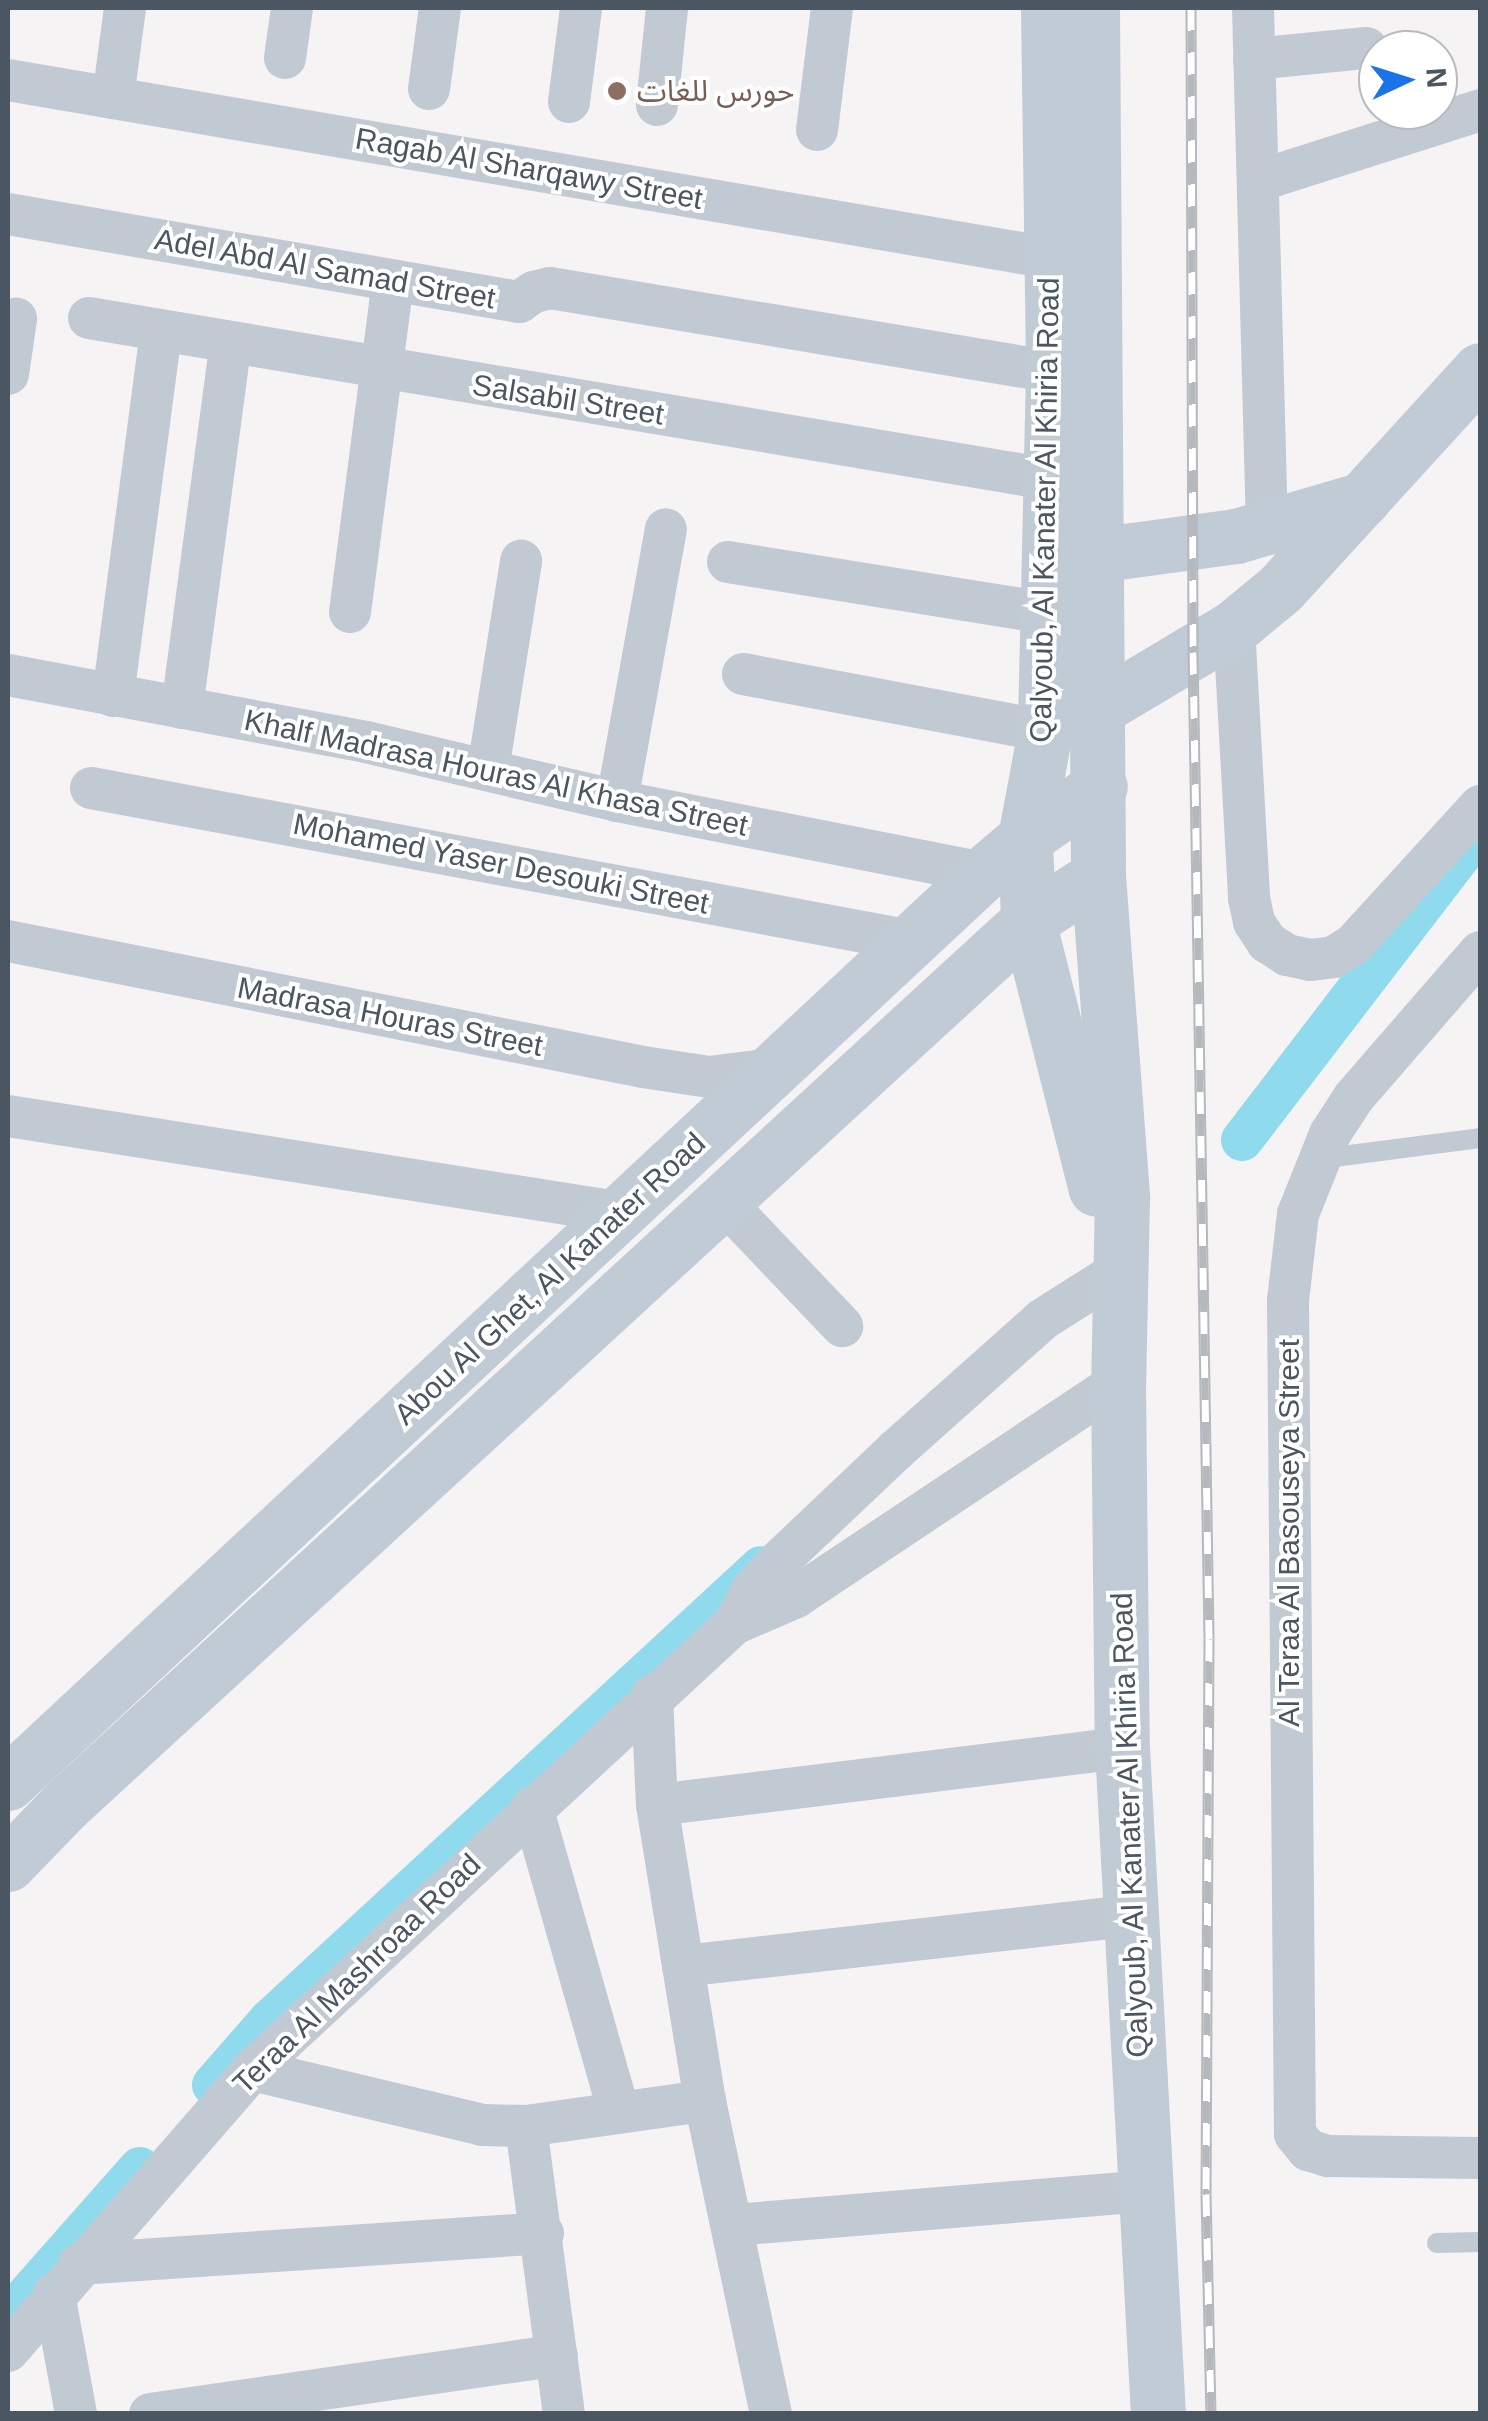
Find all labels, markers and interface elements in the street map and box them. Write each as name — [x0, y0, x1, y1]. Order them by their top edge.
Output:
north arrow — [1358, 30, 1458, 130]
text: N — [1420, 67, 1453, 89]
place label: حورس للغات — [637, 73, 794, 109]
marker: حورس للغات — [606, 80, 628, 102]
street label: Ragab Al Sharqawy Street — [352, 121, 706, 217]
street label: Adel Abd Al Samad Street — [150, 221, 500, 317]
street label: Qalyoub, Al Kanater Al Khiria Road — [1023, 275, 1067, 745]
street label: Salsabil Street — [470, 367, 666, 433]
street label: Khalf Madrasa Houras Al Khasa Street — [240, 702, 752, 844]
street label: Mohamed Yaser Desouki Street — [290, 806, 712, 922]
street label: Madrasa Houras Street — [234, 970, 546, 1064]
street label: Abou Al Ghet, Al Kanater Road — [386, 1124, 714, 1434]
street label: Al Teraa Al Basouseya Street — [1271, 1338, 1307, 1728]
street label: Qalyoub, Al Kanater Al Khiria Road — [1104, 1590, 1156, 2060]
street label: Teraa Al Mashroaa Road — [225, 1846, 489, 2102]

